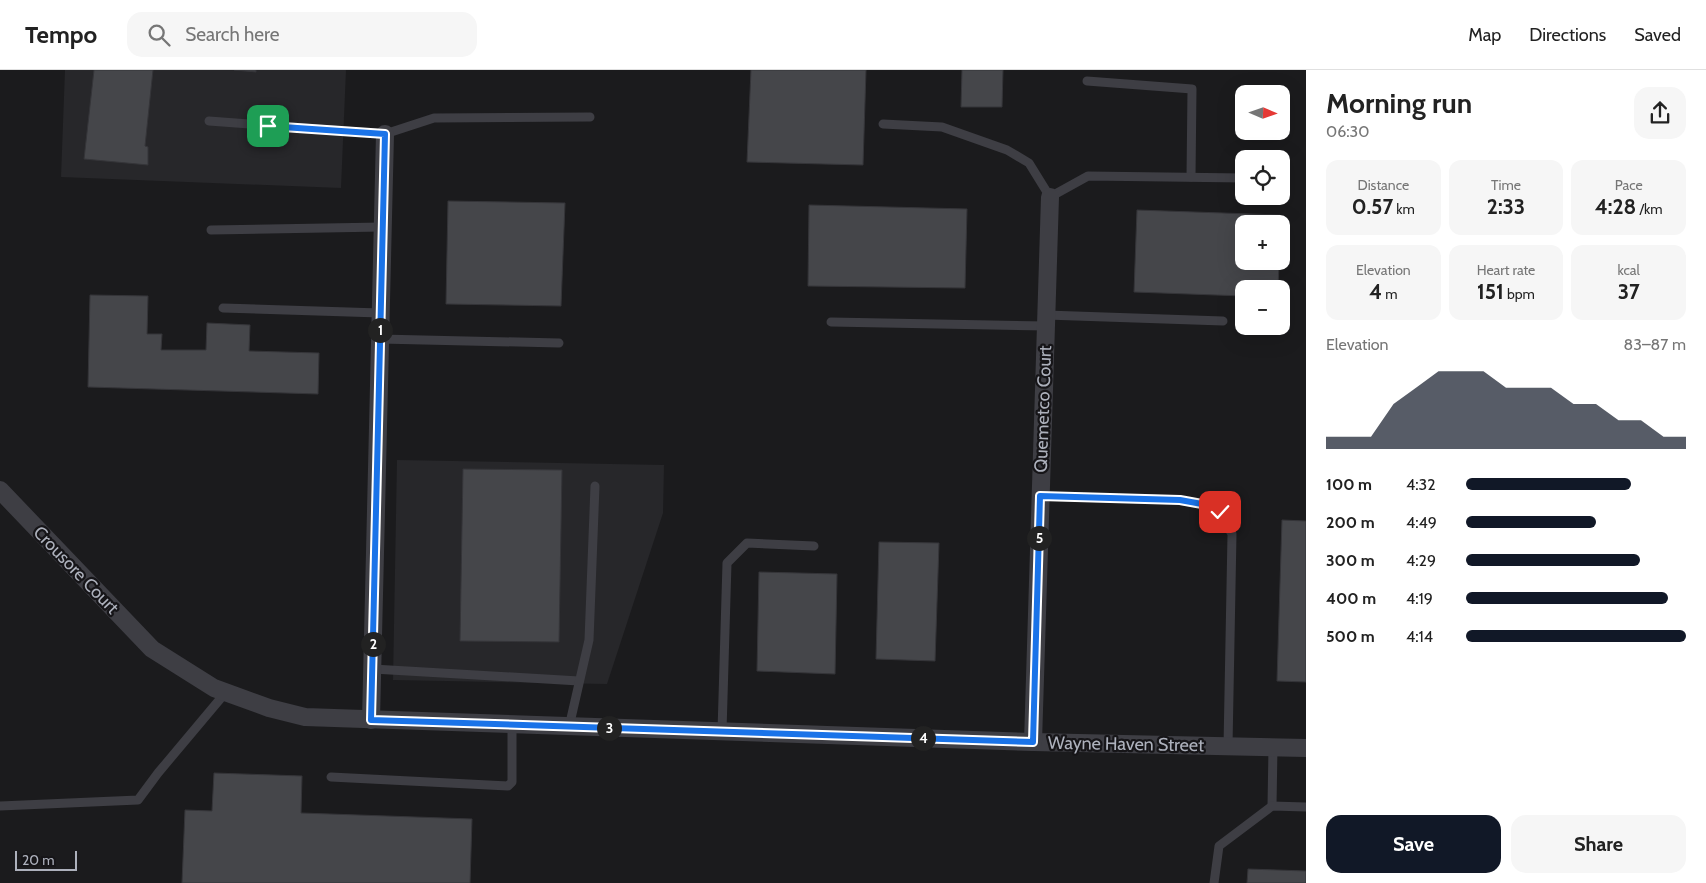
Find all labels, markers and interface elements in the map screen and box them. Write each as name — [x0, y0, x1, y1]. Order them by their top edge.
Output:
search box — [127, 12, 477, 57]
text: Tempo — [25, 20, 97, 49]
icon: search — [145, 21, 173, 49]
text: Search here — [185, 23, 280, 46]
text: Map — [1468, 24, 1501, 46]
text: Directions — [1529, 24, 1606, 46]
text: Saved — [1634, 24, 1681, 46]
north arrow — [1235, 85, 1290, 140]
map controls — [1235, 85, 1290, 335]
text: Morning run — [1326, 86, 1472, 120]
button: share — [1634, 87, 1686, 139]
pin — [247, 105, 289, 147]
icon: arrive — [254, 112, 282, 140]
text: 06:30 — [1326, 122, 1369, 141]
button: locate — [1235, 150, 1290, 205]
text: Distance — [1358, 176, 1409, 194]
text: Time — [1491, 176, 1521, 194]
text: Pace — [1615, 176, 1643, 194]
text: 0.57 — [1352, 194, 1393, 219]
text: 2:33 — [1487, 194, 1525, 219]
text: 4:28 — [1595, 194, 1636, 219]
text: km — [1393, 200, 1415, 218]
text: /km — [1636, 200, 1663, 218]
button: + — [1235, 215, 1290, 270]
text: Elevation — [1356, 261, 1411, 279]
text: Heart rate — [1477, 261, 1535, 279]
text: kcal — [1617, 261, 1640, 279]
text: 4 — [1369, 279, 1382, 304]
text: 151 — [1477, 279, 1504, 304]
text: 37 — [1618, 279, 1640, 304]
button: − — [1235, 280, 1290, 335]
text: m — [1382, 285, 1398, 303]
text: bpm — [1504, 285, 1535, 303]
pin: 1 — [368, 318, 392, 342]
text: 1 — [378, 321, 383, 339]
text: Elevation — [1326, 335, 1389, 354]
text: 83–87 m — [1624, 335, 1686, 354]
street label: Quemetco Court — [1030, 345, 1056, 473]
text: 100 m — [1326, 475, 1372, 494]
text: 4:32 — [1406, 475, 1436, 494]
pin — [1199, 491, 1241, 533]
icon: check — [1206, 498, 1234, 526]
text: 200 m — [1326, 513, 1375, 532]
text: 4:49 — [1406, 513, 1437, 532]
street label: Crousore Court — [29, 521, 123, 619]
pin: 5 — [1026, 526, 1052, 550]
text: 5 — [1036, 529, 1043, 547]
text: 300 m — [1326, 551, 1375, 570]
text: 4:29 — [1406, 551, 1436, 570]
text: 400 m — [1326, 589, 1376, 608]
text: 4:19 — [1406, 589, 1433, 608]
text: 500 m — [1326, 627, 1375, 646]
text: 4:14 — [1406, 627, 1433, 646]
pin: 2 — [360, 632, 386, 656]
text: 2 — [370, 635, 377, 653]
pin: 3 — [596, 716, 622, 740]
text: 3 — [606, 719, 613, 737]
pin: 4 — [910, 726, 936, 750]
text: 4 — [919, 729, 928, 747]
street label: Wayne Haven Street — [1048, 732, 1204, 756]
button: Save — [1326, 815, 1501, 873]
button: Share — [1511, 815, 1686, 873]
scale bar — [15, 848, 78, 871]
text: 20 m — [22, 851, 55, 869]

